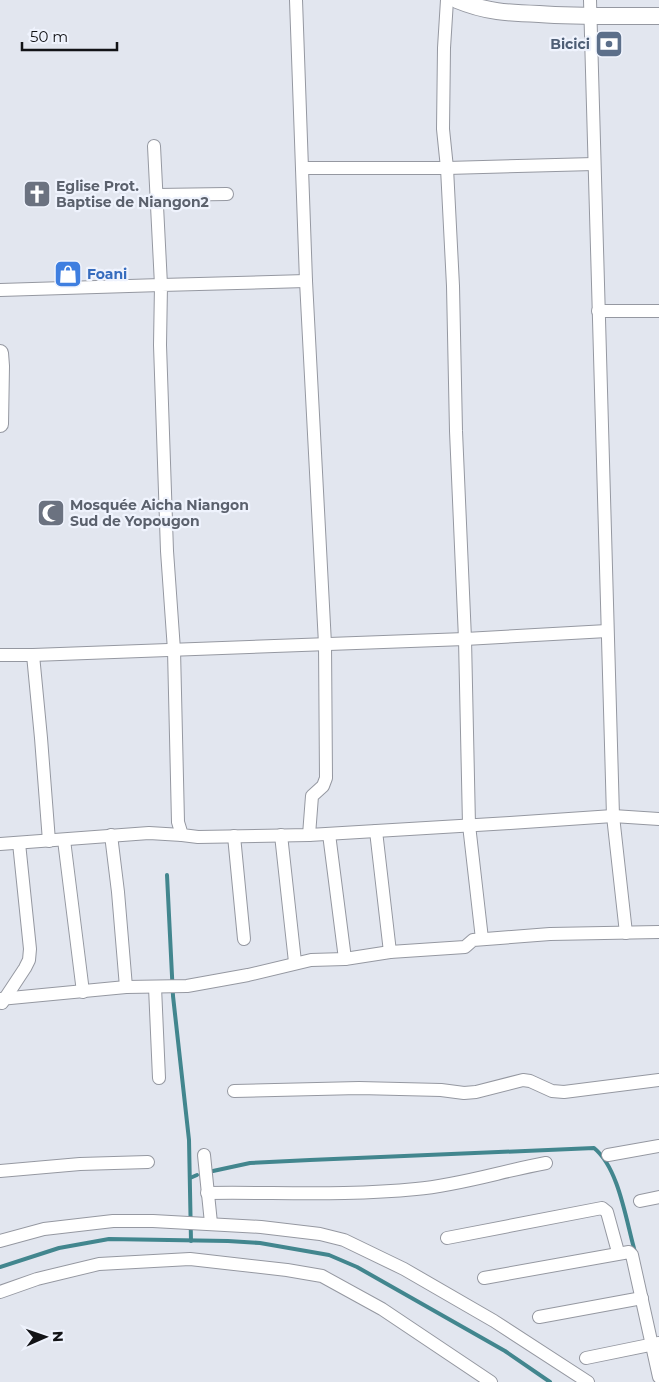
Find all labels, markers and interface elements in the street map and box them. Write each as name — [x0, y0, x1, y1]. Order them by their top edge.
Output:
scale bar — [22, 20, 118, 52]
text: 50 m — [30, 27, 68, 46]
bank icon: Bicici — [594, 29, 624, 59]
place label: Bicici — [550, 35, 590, 53]
place label: Eglise Prot. Baptise de Niangon2 — [56, 177, 209, 211]
church icon: Eglise Prot. Baptise de Niangon2 — [22, 179, 52, 209]
shop icon: Foani — [53, 259, 83, 289]
place label: Foani — [87, 265, 127, 283]
place label: Mosquée Aicha Niangon Sud de Yopougon — [70, 496, 249, 530]
mosque icon: Mosquée Aicha Niangon Sud de Yopougon — [36, 498, 66, 528]
north arrow — [20, 1312, 70, 1362]
text: N — [49, 1331, 67, 1343]

